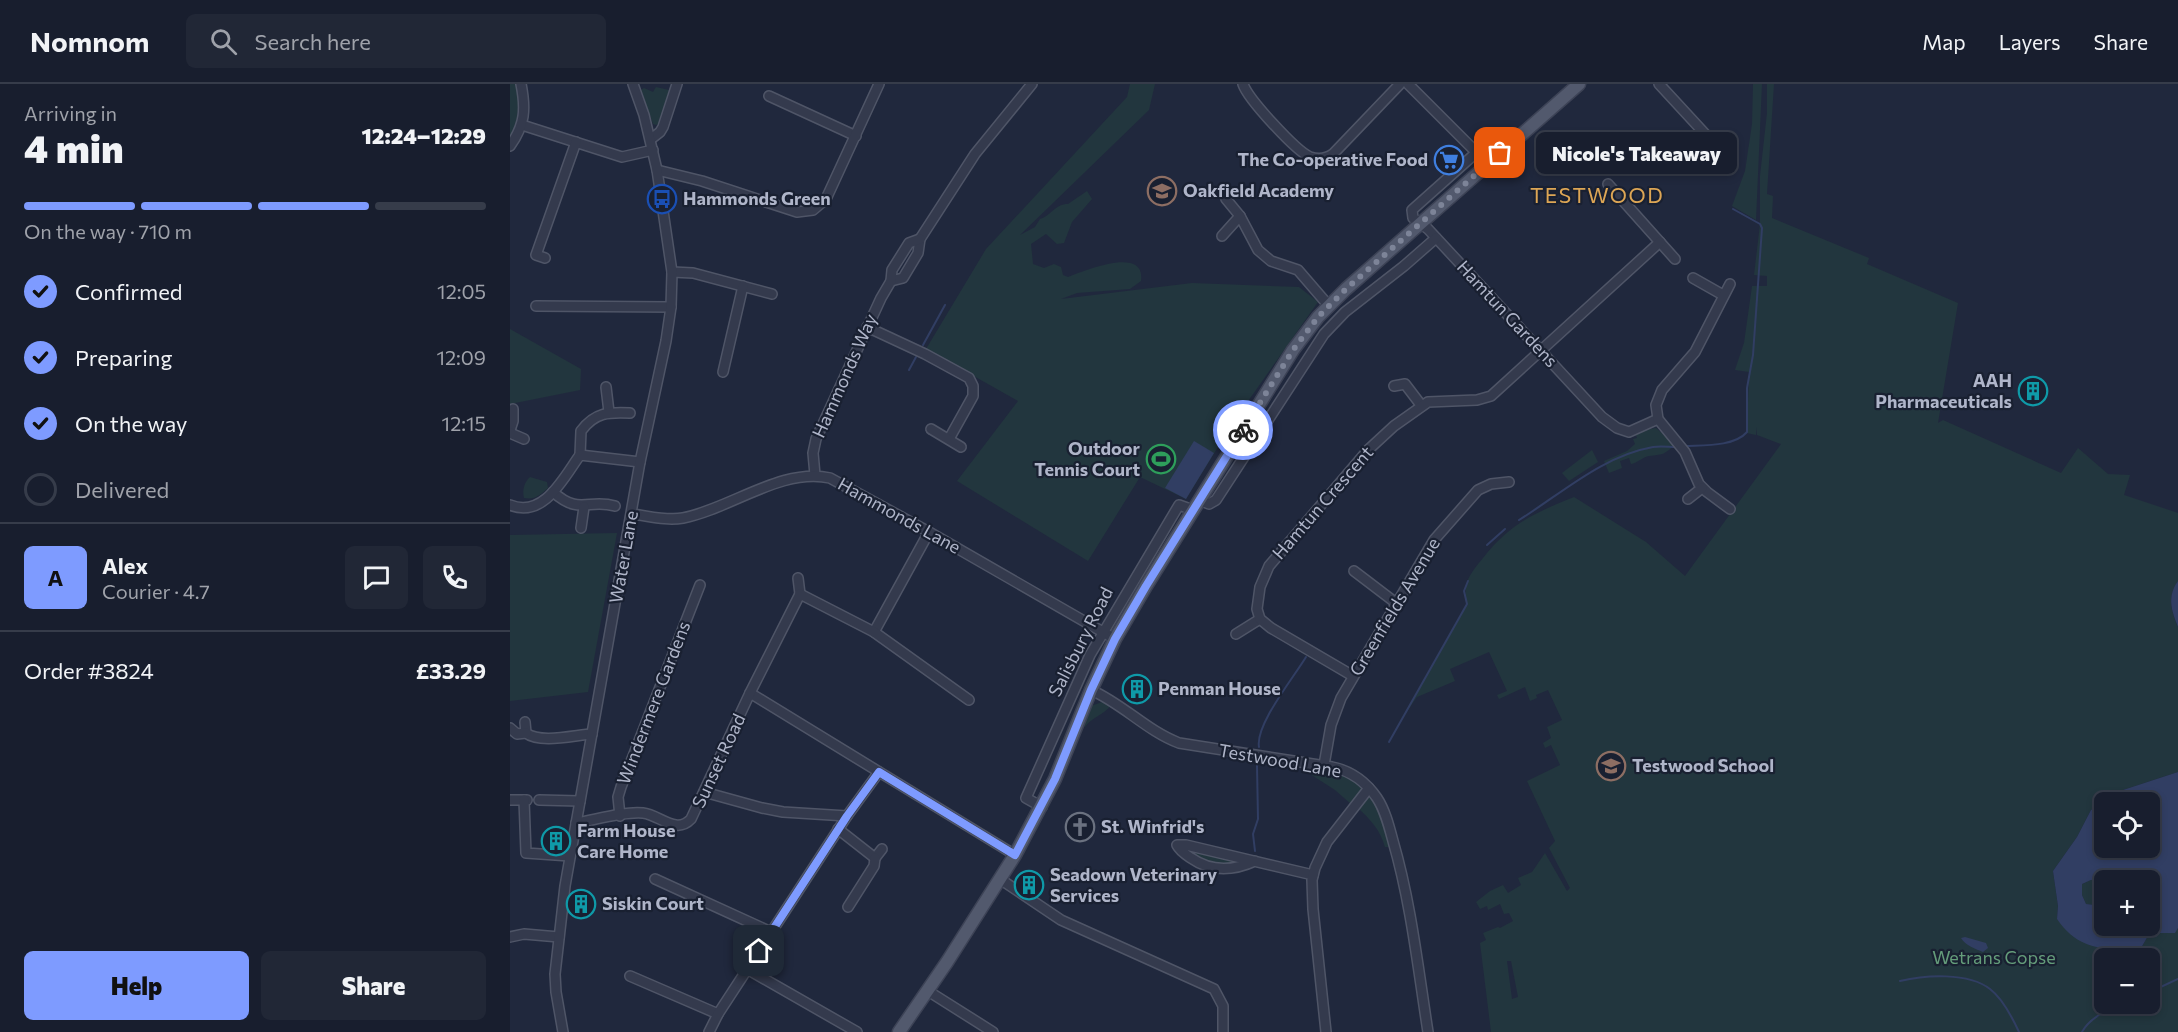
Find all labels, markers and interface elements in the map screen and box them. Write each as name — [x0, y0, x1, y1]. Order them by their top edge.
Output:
search box — [186, 14, 606, 68]
text: Nomnom — [30, 24, 150, 58]
icon: search — [207, 25, 240, 58]
text: Search here — [255, 28, 371, 55]
text: Map — [1922, 29, 1966, 54]
text: Layers — [1999, 29, 2061, 54]
text: Share — [2094, 29, 2148, 54]
text: Arriving in — [24, 101, 117, 125]
text: 12:24–12:29 — [362, 122, 486, 149]
text: 4 min — [24, 123, 124, 171]
pin — [1474, 127, 1525, 178]
callout: Nicole's Takeaway — [1536, 132, 1737, 174]
icon: bag — [1483, 136, 1516, 169]
text: Nicole's Takeaway — [1552, 141, 1721, 165]
supermarket icon: The Co-operative Food — [1433, 144, 1465, 176]
place label: The Co-operative Food — [1238, 148, 1428, 170]
school or university icon: Oakfield Academy — [1146, 175, 1178, 207]
place label: Oakfield Academy — [1183, 179, 1334, 201]
district label: TESTWOOD — [1530, 182, 1664, 207]
bus stop icon: Hammonds Green — [646, 183, 678, 215]
place label: Hammonds Green — [683, 187, 831, 209]
text: On the way · 710 m — [24, 219, 192, 243]
street label: Hamtun Gardens — [1453, 255, 1563, 371]
icon: check — [24, 275, 57, 308]
text: Confirmed — [75, 278, 182, 305]
text: 12:05 — [437, 279, 486, 303]
street label: Hammonds Way — [807, 310, 881, 441]
icon: check — [24, 341, 57, 374]
text: Preparing — [75, 344, 172, 371]
text: 12:09 — [436, 345, 486, 369]
place label: AAH Pharmaceuticals — [1875, 369, 2012, 412]
building icon: AAH Pharmaceuticals — [2017, 375, 2049, 407]
courier — [1213, 400, 1273, 460]
icon: check — [24, 407, 57, 440]
text: On the way — [75, 410, 187, 437]
text: 12:15 — [442, 411, 486, 435]
icon: bike — [1227, 414, 1260, 447]
place label: Outdoor Tennis Court — [1034, 437, 1141, 480]
street label: Hamtun Crescent — [1267, 441, 1377, 563]
sports icon: Outdoor Tennis Court — [1145, 443, 1177, 475]
street label: Hammonds Lane — [834, 472, 965, 558]
text: Delivered — [75, 476, 169, 503]
street label: Water Lane — [604, 509, 642, 605]
street label: Greenfields Avenue — [1344, 533, 1444, 680]
button: chat — [345, 546, 408, 609]
button: phone — [423, 546, 486, 609]
text: Alex — [102, 552, 148, 579]
text: A — [48, 564, 63, 591]
text: Courier · 4.7 — [102, 579, 210, 603]
street label: Salisbury Road — [1043, 583, 1117, 700]
street label: Windermere Gardens — [612, 618, 694, 787]
text: Order #3824 — [24, 657, 154, 684]
text: £33.29 — [416, 657, 486, 684]
building icon: Penman House — [1121, 673, 1153, 705]
place label: Penman House — [1158, 677, 1281, 699]
street label: Sunset Road — [687, 710, 749, 811]
street label: Testwood Lane — [1217, 738, 1343, 782]
school or university icon: Testwood School — [1595, 750, 1627, 782]
place label: Testwood School — [1632, 754, 1774, 776]
map controls — [2094, 792, 2160, 1014]
button: locate — [2094, 792, 2160, 858]
church icon: St. Winfrid's — [1064, 811, 1096, 843]
place label: St. Winfrid's — [1101, 815, 1205, 837]
place label: Farm House Care Home — [577, 819, 675, 862]
building icon: Farm House Care Home — [540, 825, 572, 857]
place label: Seadown Veterinary Services — [1050, 863, 1217, 906]
building icon: Seadown Veterinary Services — [1013, 869, 1045, 901]
button: + — [2094, 870, 2160, 936]
building icon: Siskin Court — [565, 888, 597, 920]
place label: Siskin Court — [602, 892, 704, 914]
pin — [733, 925, 784, 976]
icon: home — [742, 934, 775, 967]
park label: Wetrans Copse — [1932, 946, 2056, 968]
button: − — [2094, 948, 2160, 1014]
button: Help — [24, 951, 249, 1020]
button: Share — [261, 951, 486, 1020]

